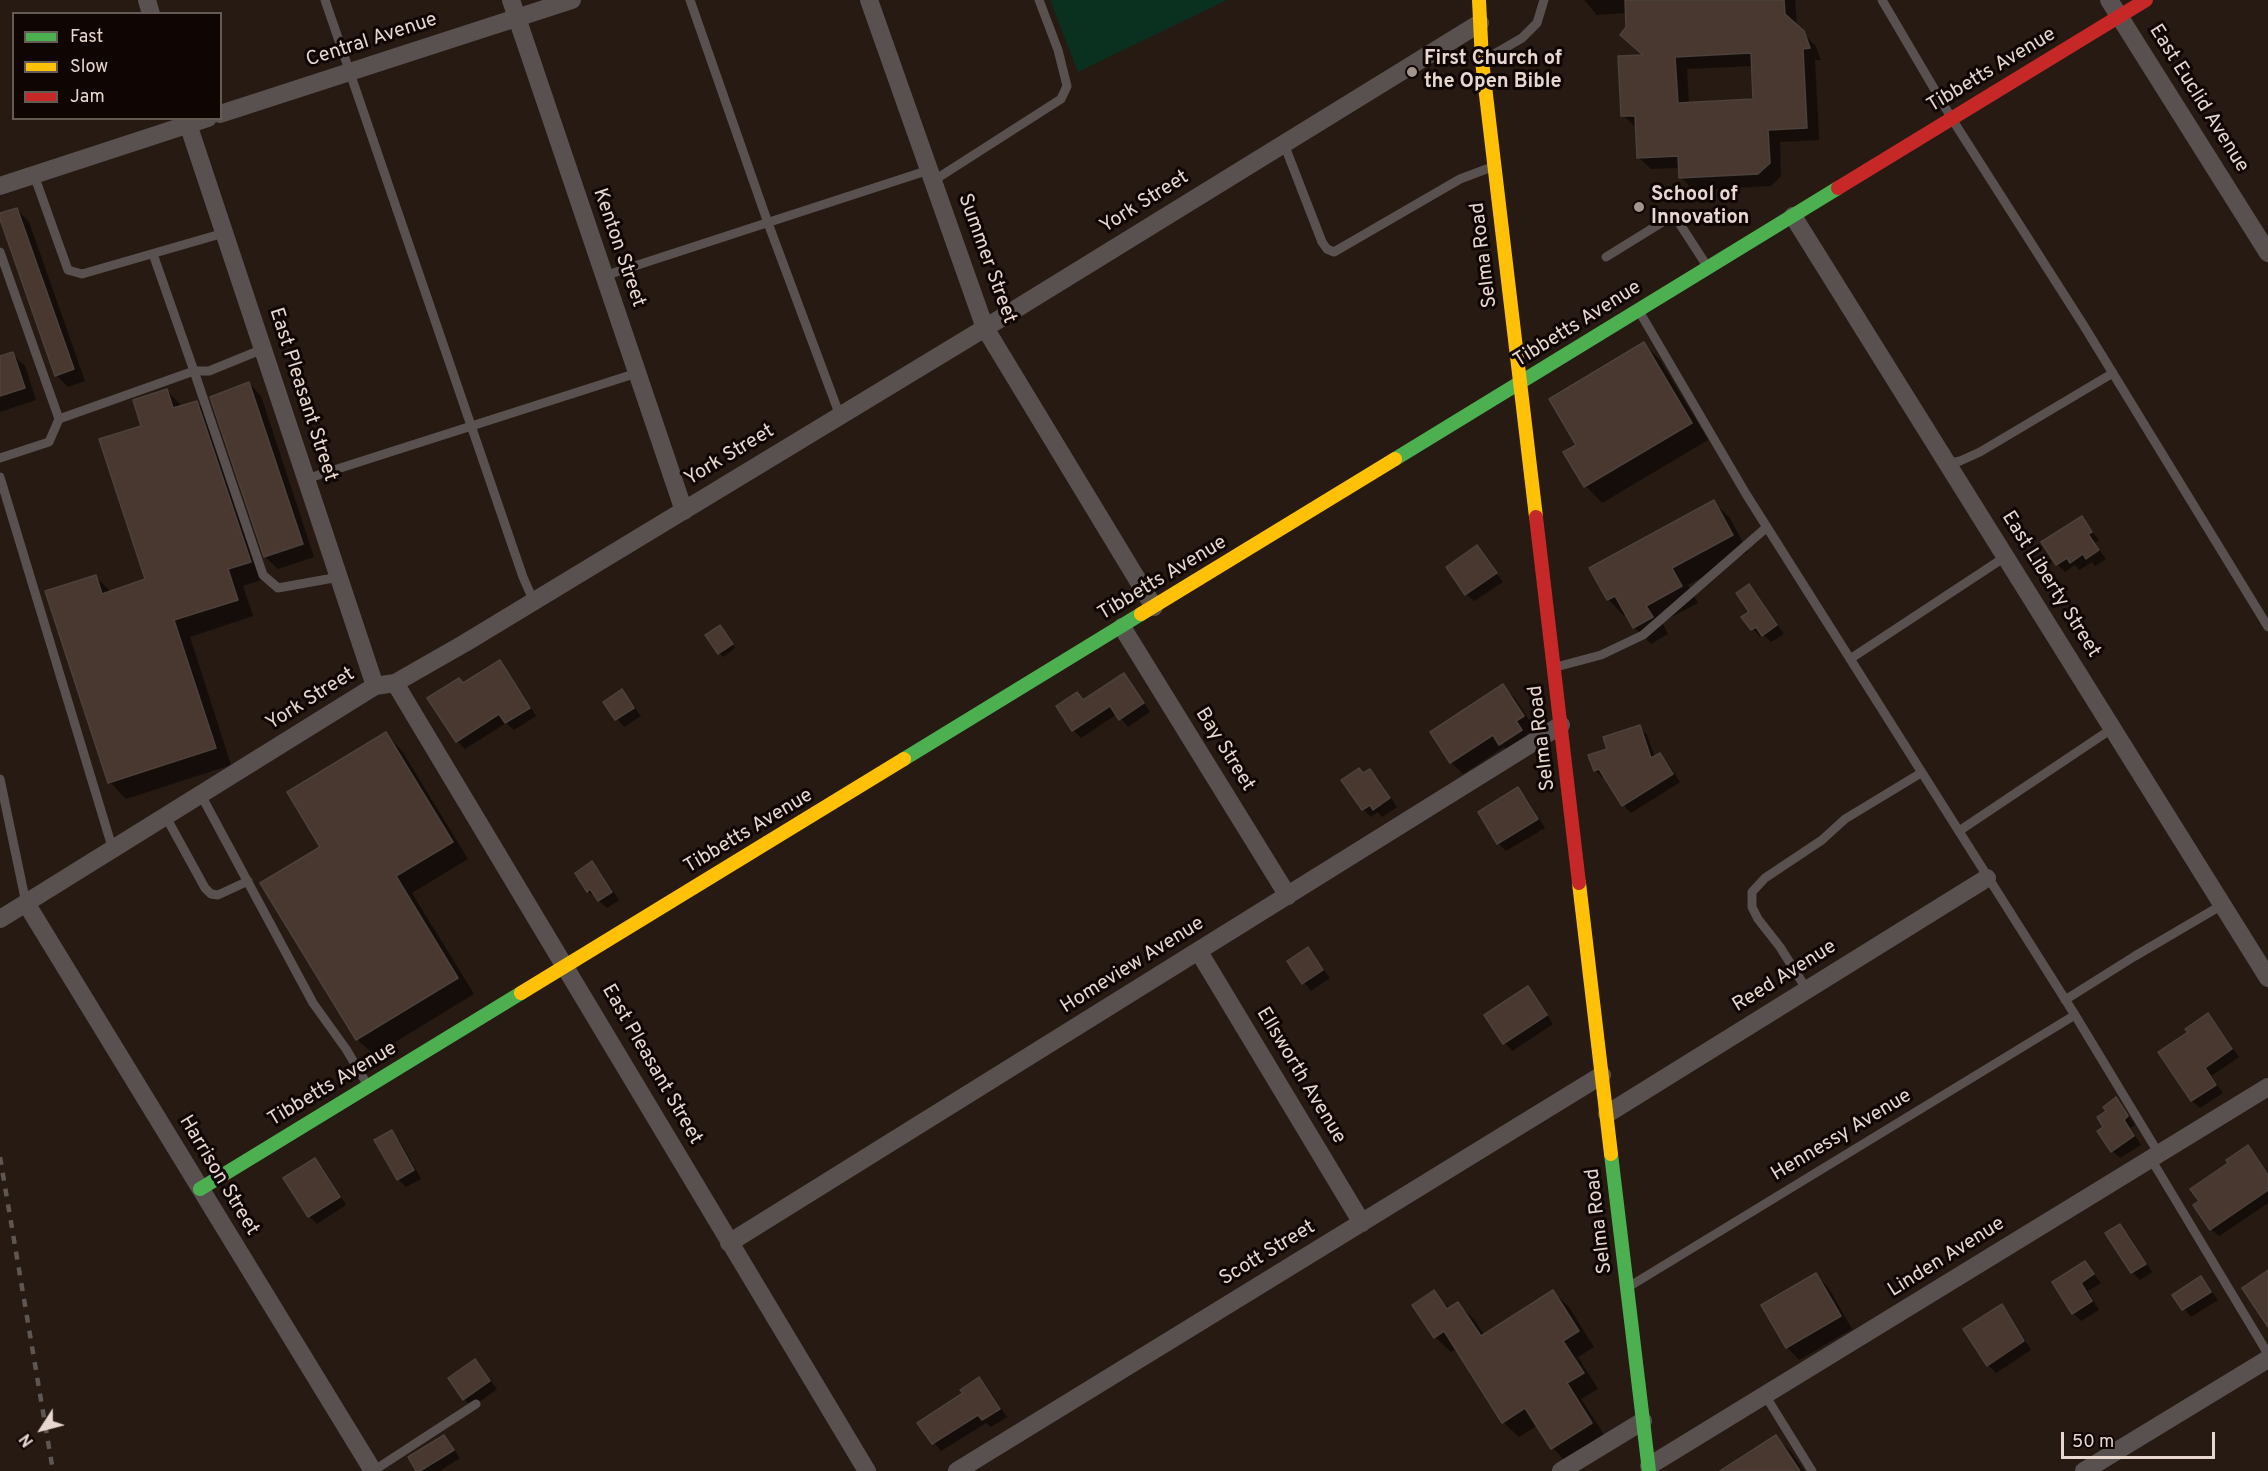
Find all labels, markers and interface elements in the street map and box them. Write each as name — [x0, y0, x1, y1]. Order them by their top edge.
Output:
street label: Central Avenue — [303, 9, 441, 73]
legend — [12, 12, 222, 120]
street label: East Euclid Avenue — [2143, 21, 2253, 177]
street label: Tibbetts Avenue — [1923, 23, 2061, 119]
text: Fast — [70, 26, 103, 49]
place label: First Church of the Open Bible — [1424, 48, 1562, 95]
text: Slow — [70, 56, 108, 79]
marker: First Church of the Open Bible — [1405, 65, 1419, 79]
text: Jam — [70, 86, 105, 109]
street label: York Street — [1096, 166, 1194, 240]
place label: School of Innovation — [1651, 184, 1749, 231]
street label: Kenton Street — [586, 185, 650, 311]
street label: Summer Street — [951, 191, 1021, 327]
marker: School of Innovation — [1632, 200, 1646, 214]
street label: Selma Road — [1467, 201, 1503, 309]
street label: Tibbetts Avenue — [1510, 276, 1646, 374]
street label: East Pleasant Street — [263, 305, 341, 485]
street label: York Street — [681, 420, 779, 492]
street label: East Liberty Street — [1995, 507, 2105, 663]
street label: Tibbetts Avenue — [1094, 531, 1232, 627]
street label: York Street — [262, 663, 360, 737]
street label: Selma Road — [1525, 684, 1561, 792]
street label: Bay Street — [1189, 704, 1259, 796]
street label: Tibbetts Avenue — [680, 784, 818, 880]
street label: Homeview Avenue — [1057, 912, 1209, 1020]
street label: Reed Avenue — [1729, 936, 1841, 1018]
street label: East Pleasant Street — [595, 981, 707, 1149]
street label: Ellsworth Avenue — [1250, 1003, 1350, 1149]
street label: Tibbetts Avenue — [264, 1037, 402, 1133]
street label: Hennessy Avenue — [1768, 1085, 1916, 1187]
street label: Harrison Street — [173, 1112, 263, 1240]
street label: Selma Road — [1582, 1167, 1618, 1275]
street label: Linden Avenue — [1884, 1213, 2010, 1303]
street label: Scott Street — [1216, 1216, 1320, 1292]
north arrow — [12, 1399, 72, 1459]
scale bar — [2064, 1420, 2218, 1458]
text: N — [16, 1429, 39, 1450]
text: 50 m — [2072, 1431, 2114, 1454]

